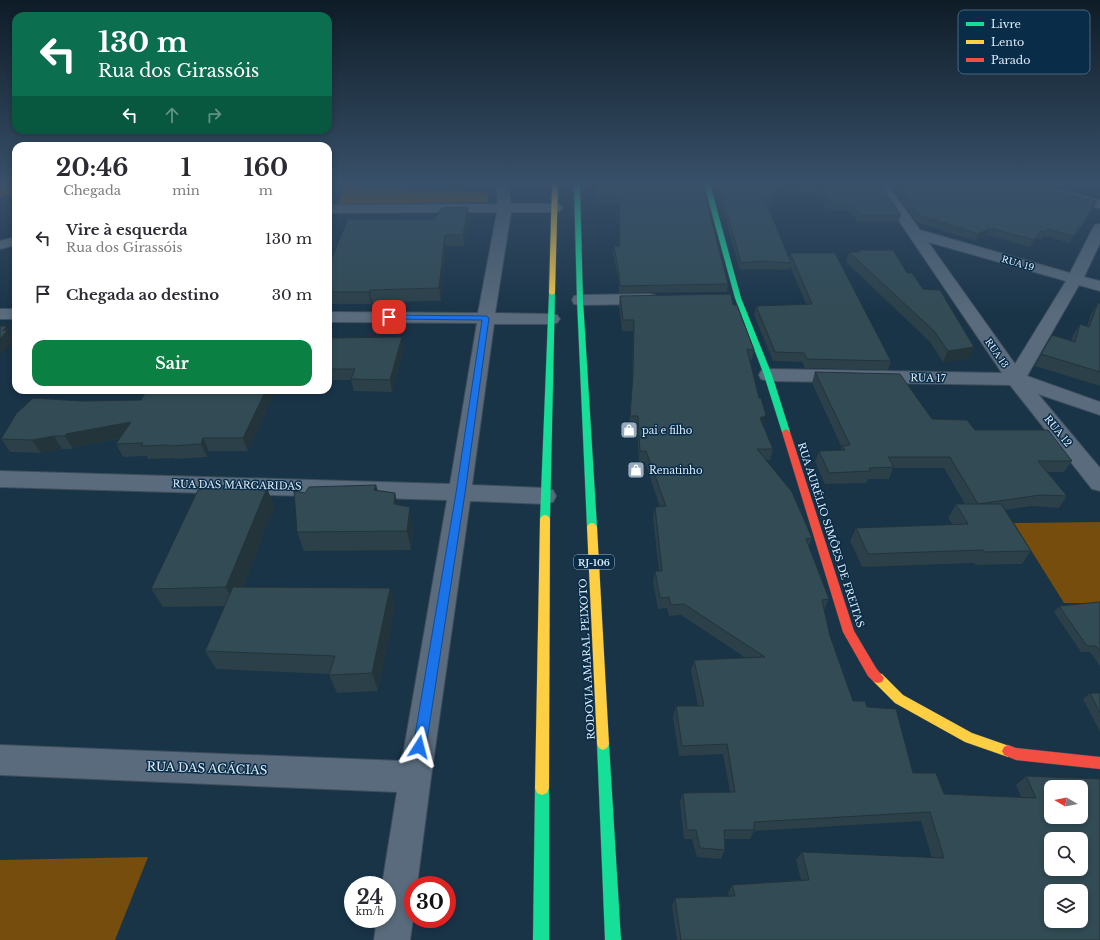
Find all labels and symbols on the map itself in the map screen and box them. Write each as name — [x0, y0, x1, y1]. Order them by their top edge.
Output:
legend — [958, 10, 1090, 74]
text: Livre — [991, 17, 1021, 31]
text: Lento — [991, 35, 1024, 49]
text: Parado — [991, 53, 1030, 67]
street label: RUA 19 — [1001, 253, 1036, 273]
pin — [372, 300, 406, 334]
street label: RUA 13 — [983, 336, 1011, 370]
street label: RUA 17 — [910, 371, 947, 385]
street label: RUA 12 — [1041, 413, 1075, 449]
shop icon: pai e filho — [619, 420, 639, 440]
place label: pai e filho — [642, 424, 693, 437]
street label: RUA AURÉLIO SIMÕES DE FREITAS — [795, 440, 868, 629]
shop icon: Renatinho — [626, 460, 646, 480]
place label: Renatinho — [649, 464, 703, 477]
street label: RUA DAS MARGARIDAS — [172, 477, 302, 493]
road number: RJ-106 — [574, 555, 614, 569]
street label: RODOVIA AMARAL PEIXOTO — [576, 578, 598, 740]
position arrow — [398, 726, 440, 768]
street label: RUA DAS ACÁCIAS — [146, 757, 268, 778]
north arrow — [1044, 780, 1088, 824]
speed limit sign: 30 — [404, 876, 456, 928]

